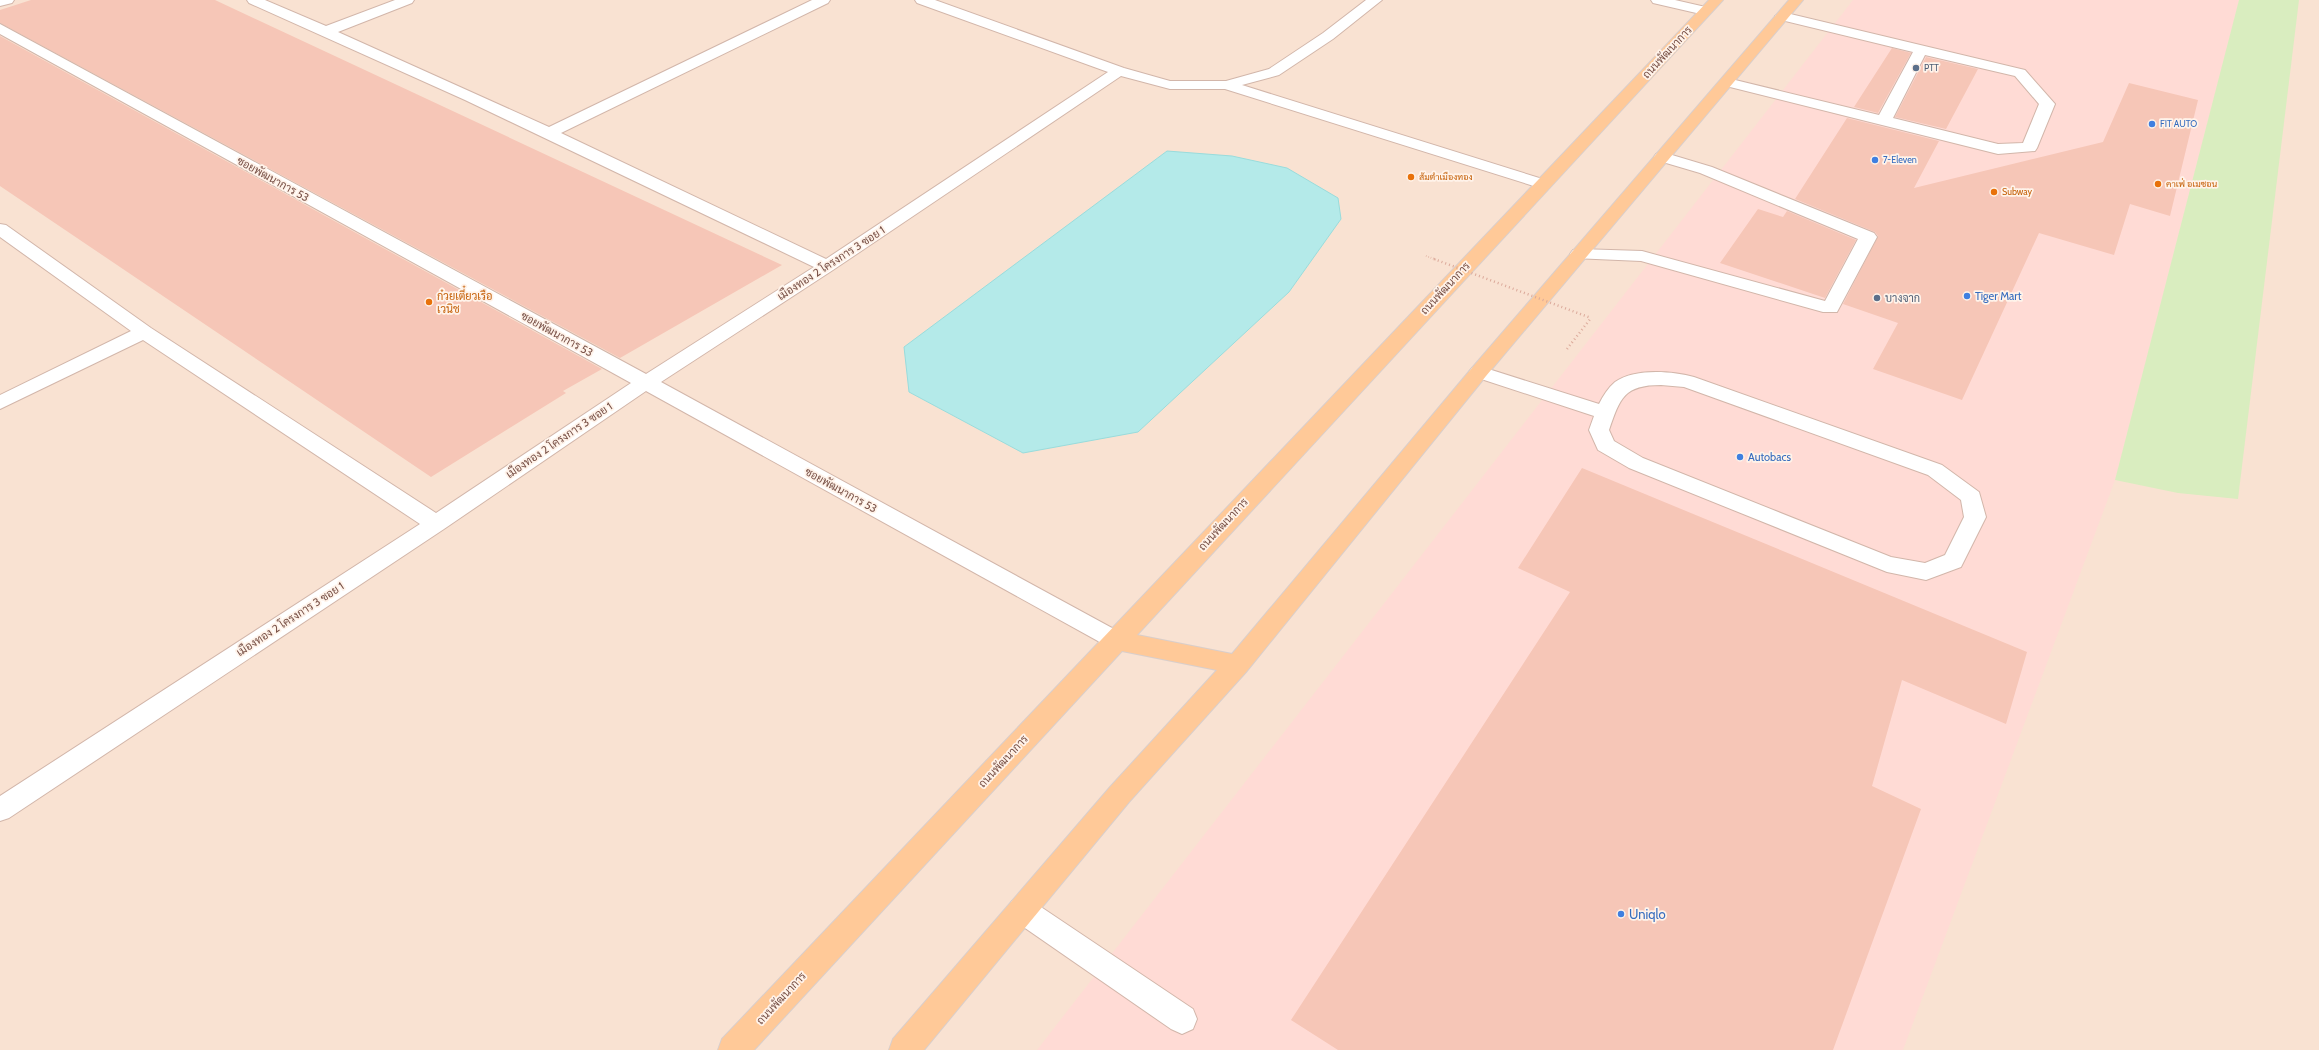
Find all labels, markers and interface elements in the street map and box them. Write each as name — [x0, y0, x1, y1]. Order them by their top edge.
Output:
street label: ถนนพัฒนาการ — [1639, 23, 1695, 81]
place label: PTT — [1924, 62, 1939, 73]
marker: PTT — [1911, 63, 1921, 73]
place label: FIT AUTO — [2160, 118, 2197, 129]
marker: FIT AUTO — [2147, 119, 2157, 129]
street label: ซอยพัฒนาการ 53 — [234, 153, 312, 205]
place label: 7-Eleven — [1883, 154, 1917, 165]
marker: 7-Eleven — [1870, 155, 1880, 165]
place label: ส้มตำเมืองทอง — [1419, 171, 1473, 182]
marker: ส้มตำเมืองทอง — [1406, 172, 1416, 182]
place label: คาเฟ่ อเมซอน — [2166, 177, 2218, 189]
marker: คาเฟ่ อเมซอน — [2153, 179, 2163, 189]
place label: Subway — [2002, 186, 2032, 197]
marker: Subway — [1989, 187, 1999, 197]
street label: เมืองทอง 2 โครงการ 3 ซอย 1 — [774, 222, 887, 303]
street label: ถนนพัฒนาการ — [1417, 259, 1473, 317]
place label: ก๋วยเตี๋ยวเรือ เวนิช — [437, 285, 492, 316]
place label: Tiger Mart — [1975, 289, 2022, 303]
place label: บางจาก — [1885, 291, 1920, 305]
marker: Tiger Mart — [1962, 291, 1972, 301]
marker: บางจาก — [1872, 293, 1882, 303]
marker: ก๋วยเตี๋ยวเรือ เวนิช — [424, 297, 434, 307]
street label: ซอยพัฒนาการ 53 — [518, 308, 596, 360]
street label: เมืองทอง 2 โครงการ 3 ซอย 1 — [502, 398, 615, 481]
place label: Autobacs — [1748, 450, 1792, 464]
marker: Autobacs — [1735, 452, 1745, 462]
street label: ซอยพัฒนาการ 53 — [802, 464, 880, 516]
street label: ถนนพัฒนาการ — [1195, 495, 1251, 553]
street label: เมืองทอง 2 โครงการ 3 ซอย 1 — [233, 578, 346, 659]
street label: ถนนพัฒนาการ — [975, 732, 1031, 790]
place label: Uniqlo — [1629, 906, 1666, 922]
marker: Uniqlo — [1616, 909, 1626, 919]
street label: ถนนพัฒนาการ — [753, 969, 809, 1027]

